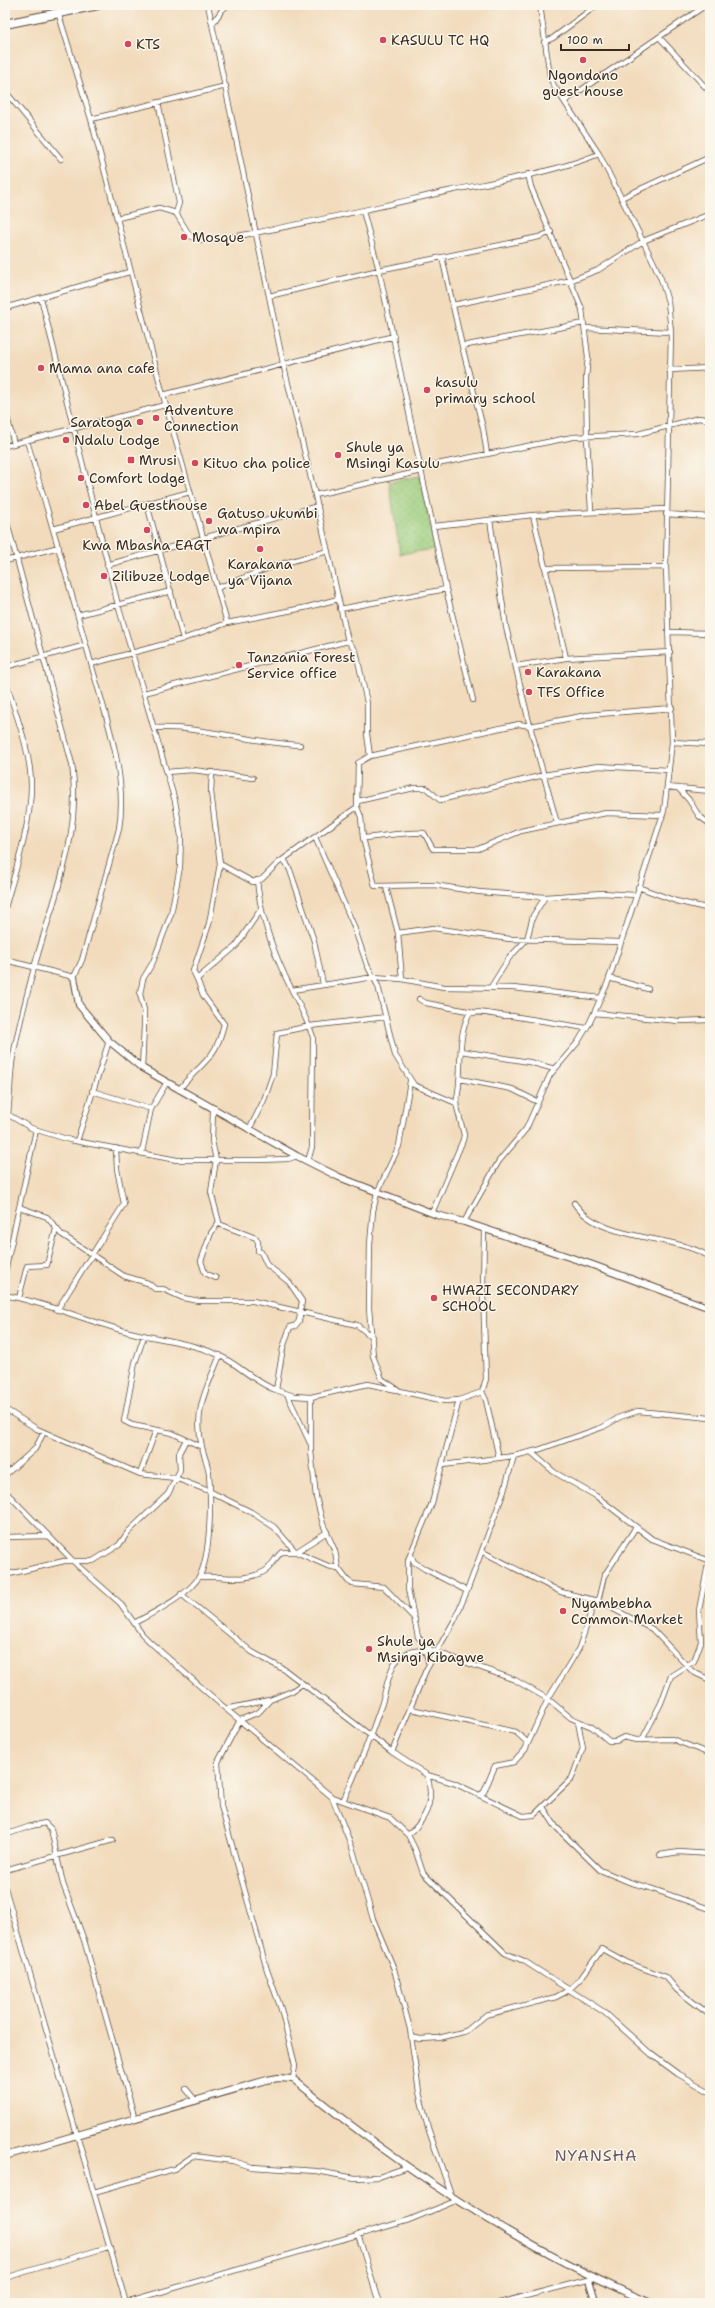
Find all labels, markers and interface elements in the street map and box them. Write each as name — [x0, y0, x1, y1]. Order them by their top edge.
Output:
scale bar — [561, 26, 629, 52]
place label: KASULU TC HQ — [391, 31, 489, 49]
text: 100 m — [567, 32, 603, 48]
place label: KTS — [136, 35, 160, 53]
marker: KASULU TC HQ — [378, 35, 388, 45]
marker: KTS — [123, 39, 133, 49]
marker: Ngondano guest house — [578, 55, 588, 65]
place label: Ngondano guest house — [542, 66, 624, 100]
place label: Mosque — [192, 228, 245, 246]
marker: Mosque — [179, 232, 189, 242]
place label: Mama ana cafe — [49, 359, 155, 377]
marker: Mama ana cafe — [36, 363, 46, 373]
place label: kasulu primary school — [435, 373, 536, 407]
marker: kasulu primary school — [422, 385, 432, 395]
place label: Adventure Connection — [164, 401, 239, 435]
place label: Saratoga — [70, 413, 132, 431]
marker: Adventure Connection — [151, 413, 161, 423]
marker: Saratoga — [135, 417, 145, 427]
place label: Ndalu Lodge — [74, 431, 160, 449]
marker: Ndalu Lodge — [61, 435, 71, 445]
place label: Shule ya Msingi Kasulu — [346, 438, 440, 472]
marker: Shule ya Msingi Kasulu — [333, 450, 343, 460]
place label: Mrusi — [139, 451, 177, 469]
place label: Kituo cha police — [203, 454, 311, 472]
marker: Mrusi — [126, 455, 136, 465]
marker: Kituo cha police — [190, 458, 200, 468]
place label: Comfort lodge — [89, 469, 185, 487]
marker: Comfort lodge — [76, 473, 86, 483]
place label: Abel Guesthouse — [94, 496, 208, 514]
marker: Abel Guesthouse — [81, 500, 91, 510]
place label: Gatuso ukumbi wa mpira — [217, 504, 318, 538]
marker: Gatuso ukumbi wa mpira — [204, 516, 214, 526]
marker: Kwa Mbasha EAGT — [142, 525, 152, 535]
place label: Kwa Mbasha EAGT — [82, 536, 212, 554]
marker: Karakana ya Vijana — [255, 544, 265, 554]
place label: Karakana ya Vijana — [227, 555, 293, 589]
place label: Zilibuze Lodge — [112, 567, 210, 585]
marker: Zilibuze Lodge — [99, 571, 109, 581]
place label: Tanzania Forest Service office — [247, 648, 355, 682]
marker: Tanzania Forest Service office — [234, 660, 244, 670]
place label: Karakana — [536, 663, 601, 681]
marker: Karakana — [523, 667, 533, 677]
place label: TFS Office — [537, 683, 605, 701]
marker: TFS Office — [524, 687, 534, 697]
place label: HWAZI SECONDARY SCHOOL — [442, 1281, 579, 1315]
marker: HWAZI SECONDARY SCHOOL — [429, 1293, 439, 1303]
place label: Nyambebha Common Market — [571, 1594, 683, 1628]
marker: Nyambebha Common Market — [558, 1606, 568, 1616]
place label: Shule ya Msingi Kibagwe — [377, 1632, 484, 1666]
marker: Shule ya Msingi Kibagwe — [364, 1644, 374, 1654]
district label: NYANSHA — [554, 2145, 638, 2166]

